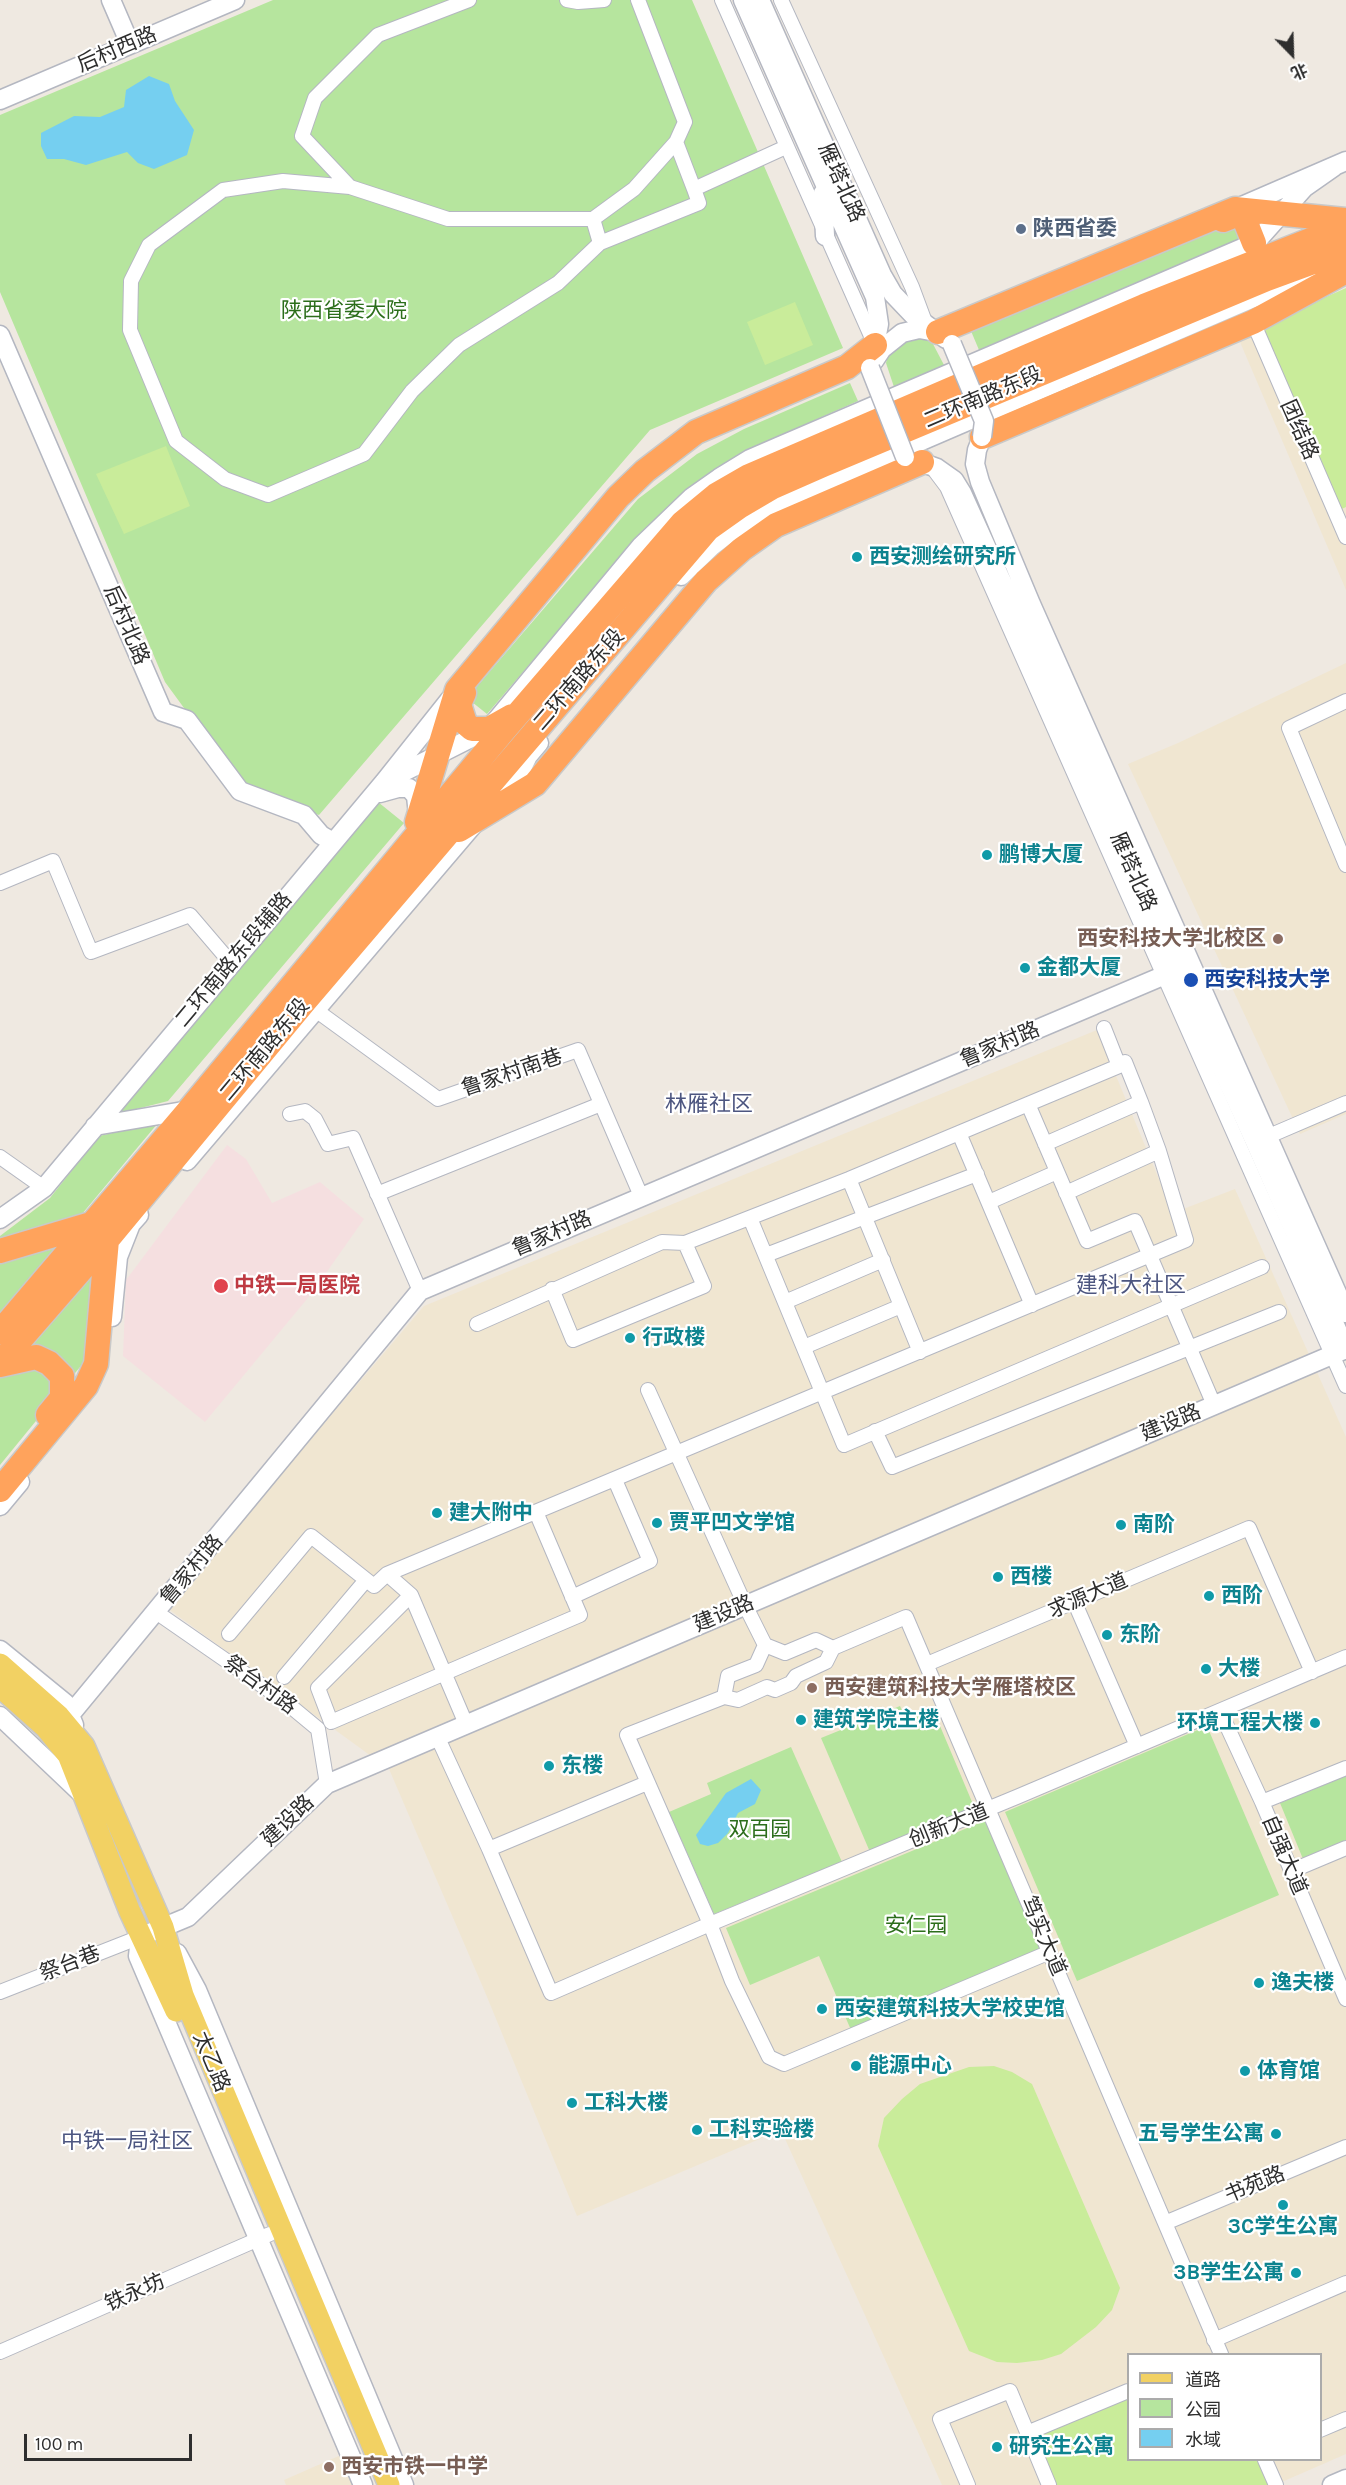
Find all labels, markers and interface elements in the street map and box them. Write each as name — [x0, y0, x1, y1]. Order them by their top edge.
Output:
street label: 后村西路 — [73, 22, 161, 78]
north arrow — [1262, 24, 1322, 84]
text: 北 — [1288, 59, 1310, 83]
street label: 雁塔北路 — [812, 140, 870, 226]
place label: 陕西省委 — [1033, 216, 1117, 242]
marker: 陕西省委 — [1014, 222, 1028, 236]
park label: 陕西省委大院 — [281, 298, 407, 324]
street label: 二环南路东段 — [920, 362, 1046, 434]
street label: 团结路 — [1275, 396, 1323, 464]
place label: 西安测绘研究所 — [869, 544, 1016, 570]
marker: 西安测绘研究所 — [850, 550, 864, 564]
street label: 后村北路 — [98, 581, 154, 669]
street label: 二环南路东段 — [528, 624, 630, 736]
street label: 雁塔北路 — [1104, 829, 1162, 915]
place label: 鹏博大厦 — [999, 842, 1083, 868]
marker: 鹏博大厦 — [980, 848, 994, 862]
street label: 二环南路东段辅路 — [170, 888, 298, 1032]
place label: 西安科技大学北校区 — [1077, 926, 1266, 952]
marker: 西安科技大学北校区 — [1271, 932, 1285, 946]
place label: 金都大厦 — [1037, 955, 1121, 981]
marker: 金都大厦 — [1018, 961, 1032, 975]
place label: 西安科技大学 — [1204, 967, 1330, 993]
marker: 西安科技大学 — [1182, 971, 1200, 989]
street label: 二环南路东段 — [215, 994, 315, 1106]
street label: 鲁家村路 — [956, 1017, 1044, 1073]
street label: 鲁家村南巷 — [458, 1044, 566, 1102]
district label: 林雁社区 — [665, 1092, 753, 1118]
street label: 鲁家村路 — [508, 1206, 596, 1262]
place label: 中铁一局医院 — [234, 1273, 360, 1299]
district label: 建科大社区 — [1076, 1273, 1186, 1299]
marker: 中铁一局医院 — [212, 1277, 230, 1295]
place label: 行政楼 — [642, 1325, 705, 1351]
marker: 行政楼 — [623, 1331, 637, 1345]
street label: 建设路 — [1137, 1399, 1205, 1447]
place label: 建大附中 — [449, 1500, 533, 1526]
marker: 建大附中 — [430, 1506, 444, 1520]
place label: 贾平凹文学馆 — [669, 1510, 795, 1536]
place label: 南阶 — [1133, 1512, 1175, 1538]
marker: 贾平凹文学馆 — [650, 1516, 664, 1530]
marker: 南阶 — [1114, 1518, 1128, 1532]
street label: 鲁家村路 — [155, 1530, 229, 1610]
place label: 西楼 — [1010, 1564, 1052, 1590]
street label: 求源大道 — [1044, 1568, 1132, 1624]
marker: 西楼 — [991, 1570, 1005, 1584]
place label: 西阶 — [1221, 1583, 1263, 1609]
marker: 西阶 — [1202, 1589, 1216, 1603]
street label: 建设路 — [690, 1590, 758, 1638]
place label: 东阶 — [1119, 1622, 1161, 1648]
marker: 东阶 — [1100, 1628, 1114, 1642]
street label: 祭台村路 — [219, 1650, 301, 1720]
place label: 大楼 — [1218, 1656, 1260, 1682]
marker: 大楼 — [1199, 1662, 1213, 1676]
place label: 西安建筑科技大学雁塔校区 — [824, 1675, 1076, 1701]
marker: 西安建筑科技大学雁塔校区 — [805, 1681, 819, 1695]
place label: 建筑学院主楼 — [813, 1707, 939, 1733]
place label: 环境工程大楼 — [1177, 1710, 1303, 1736]
marker: 建筑学院主楼 — [794, 1713, 808, 1727]
marker: 环境工程大楼 — [1308, 1716, 1322, 1730]
place label: 东楼 — [561, 1753, 603, 1779]
marker: 东楼 — [542, 1759, 556, 1773]
street label: 建设路 — [257, 1790, 319, 1852]
street label: 创新大道 — [905, 1799, 993, 1853]
street label: 自强大道 — [1256, 1811, 1312, 1899]
park label: 双百园 — [729, 1817, 791, 1843]
street label: 笃实大道 — [1015, 1892, 1071, 1980]
park label: 安仁园 — [885, 1913, 947, 1939]
street label: 祭台巷 — [36, 1941, 104, 1987]
place label: 逸夫楼 — [1271, 1970, 1334, 1996]
marker: 逸夫楼 — [1252, 1976, 1266, 1990]
place label: 西安建筑科技大学校史馆 — [834, 1996, 1065, 2022]
marker: 西安建筑科技大学校史馆 — [815, 2002, 829, 2016]
street label: 太乙路 — [187, 2028, 235, 2096]
place label: 能源中心 — [868, 2053, 952, 2079]
place label: 体育馆 — [1257, 2058, 1320, 2084]
marker: 能源中心 — [849, 2059, 863, 2073]
marker: 体育馆 — [1238, 2064, 1252, 2078]
place label: 工科大楼 — [584, 2090, 668, 2116]
marker: 工科大楼 — [565, 2096, 579, 2110]
place label: 工科实验楼 — [709, 2117, 814, 2143]
place label: 五号学生公寓 — [1138, 2121, 1264, 2147]
marker: 工科实验楼 — [690, 2123, 704, 2137]
marker: 五号学生公寓 — [1269, 2127, 1283, 2141]
district label: 中铁一局社区 — [61, 2129, 193, 2155]
street label: 书苑路 — [1221, 2161, 1289, 2209]
marker: 3C学生公寓 — [1276, 2198, 1290, 2212]
place label: 3C学生公寓 — [1228, 2214, 1338, 2240]
place label: 3B学生公寓 — [1173, 2260, 1284, 2286]
marker: 3B学生公寓 — [1289, 2266, 1303, 2280]
street label: 铁永坊 — [101, 2269, 169, 2317]
legend — [1127, 2353, 1322, 2461]
text: 道路 — [1185, 2369, 1221, 2391]
text: 公园 — [1185, 2399, 1221, 2421]
scale bar — [27, 2422, 195, 2460]
text: 水域 — [1185, 2429, 1221, 2451]
text: 100 m — [35, 2433, 83, 2455]
place label: 研究生公寓 — [1009, 2434, 1114, 2460]
marker: 研究生公寓 — [990, 2440, 1004, 2454]
place label: 西安市铁一中学 — [341, 2454, 488, 2480]
marker: 西安市铁一中学 — [322, 2460, 336, 2474]

